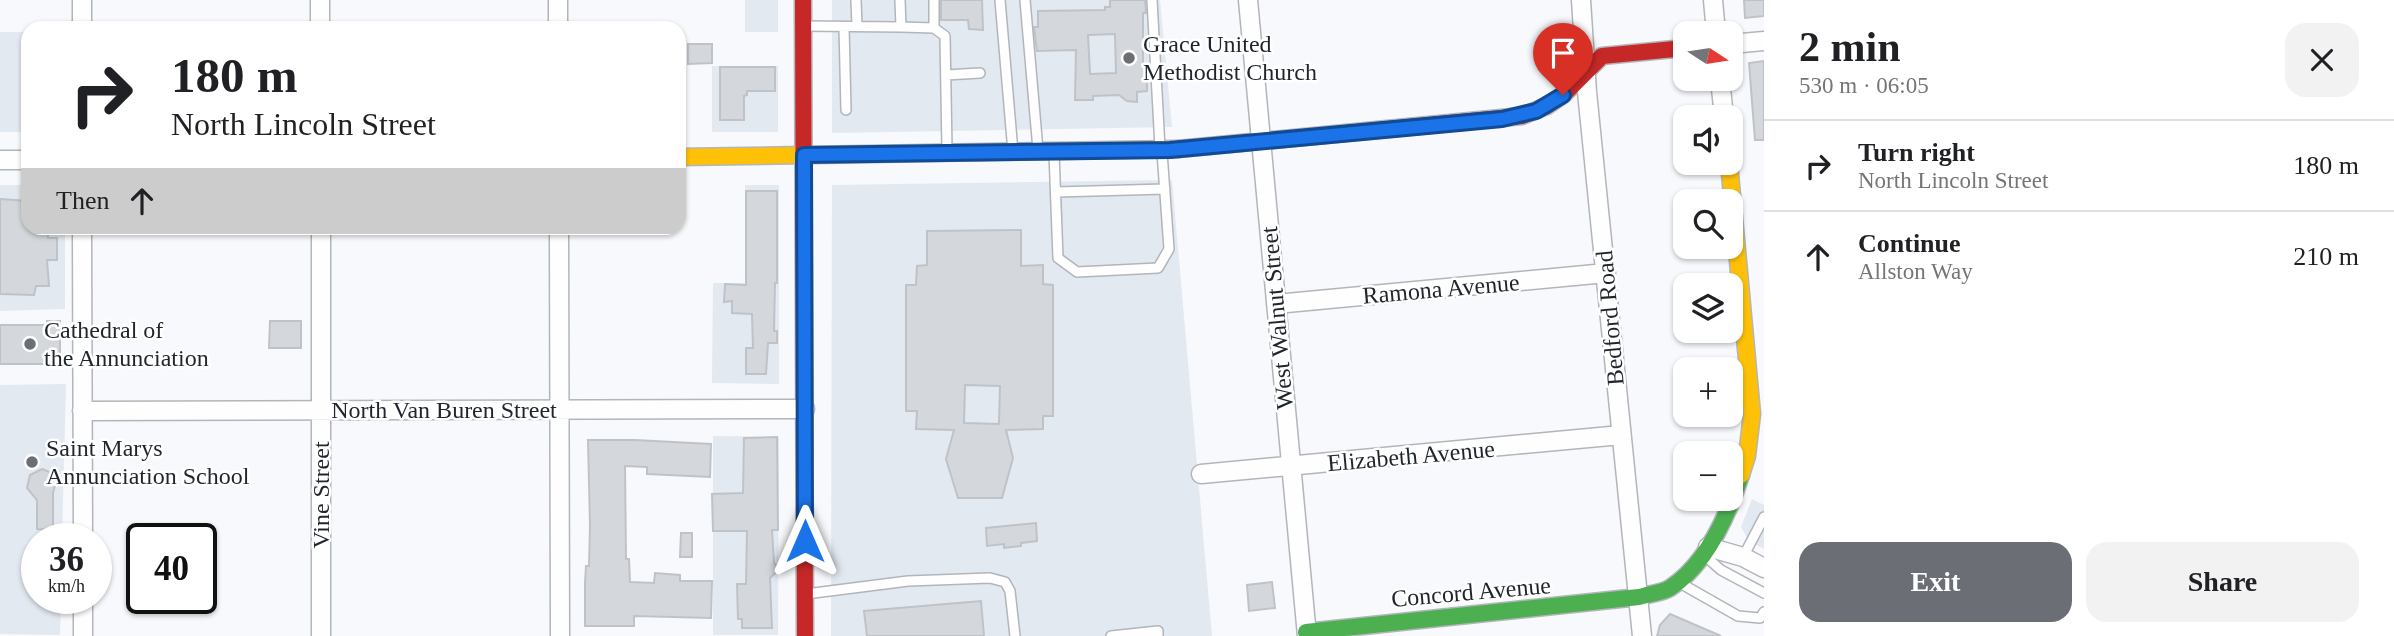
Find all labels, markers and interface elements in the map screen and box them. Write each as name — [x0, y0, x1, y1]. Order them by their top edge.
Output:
north arrow — [1673, 21, 1743, 91]
map controls — [1673, 21, 1743, 511]
pin — [1533, 23, 1593, 95]
button: close — [2285, 23, 2359, 97]
text: 2 min — [1799, 24, 1901, 70]
place label: Grace United Methodist Church — [1143, 31, 1317, 85]
icon: arrive — [1544, 34, 1582, 72]
text: 180 m — [171, 48, 298, 103]
icon: right — [56, 49, 147, 140]
marker: Grace United Methodist Church — [1121, 50, 1137, 66]
text: 530 m · 06:05 — [1799, 73, 1929, 98]
button: sound — [1673, 105, 1743, 175]
text: North Lincoln Street — [171, 106, 436, 142]
text: Turn right — [1858, 138, 1975, 167]
icon: right — [1799, 147, 1837, 185]
text: 180 m — [2293, 151, 2359, 180]
text: North Lincoln Street — [1858, 168, 2048, 193]
icon: ahead — [123, 182, 161, 220]
text: Then — [56, 186, 109, 215]
button: search — [1673, 189, 1743, 259]
street label: West Walnut Street — [1256, 225, 1298, 411]
text: Continue — [1858, 229, 1961, 258]
icon: ahead — [1799, 238, 1837, 276]
text: 210 m — [2293, 242, 2359, 271]
street label: Bedford Road — [1591, 249, 1629, 387]
text: Allston Way — [1858, 259, 1973, 284]
street label: Ramona Avenue — [1361, 269, 1521, 309]
button: layers — [1673, 273, 1743, 343]
place label: Cathedral of the Annunciation — [44, 317, 209, 371]
marker: Cathedral of the Annunciation — [22, 336, 38, 352]
button: + — [1673, 357, 1743, 427]
street label: North Van Buren Street — [331, 397, 557, 423]
place label: Saint Marys Annunciation School — [46, 435, 250, 489]
street label: Elizabeth Avenue — [1326, 436, 1496, 476]
street label: Vine Street — [308, 441, 334, 549]
button: − — [1673, 441, 1743, 511]
marker: Saint Marys Annunciation School — [24, 454, 40, 470]
position arrow — [768, 504, 842, 578]
speed limit sign: 40 — [126, 523, 217, 614]
text: 36 — [49, 540, 84, 579]
button: Exit — [1799, 542, 2072, 622]
button: Share — [2086, 542, 2359, 622]
street label: Concord Avenue — [1390, 572, 1552, 612]
text: km/h — [48, 576, 85, 596]

